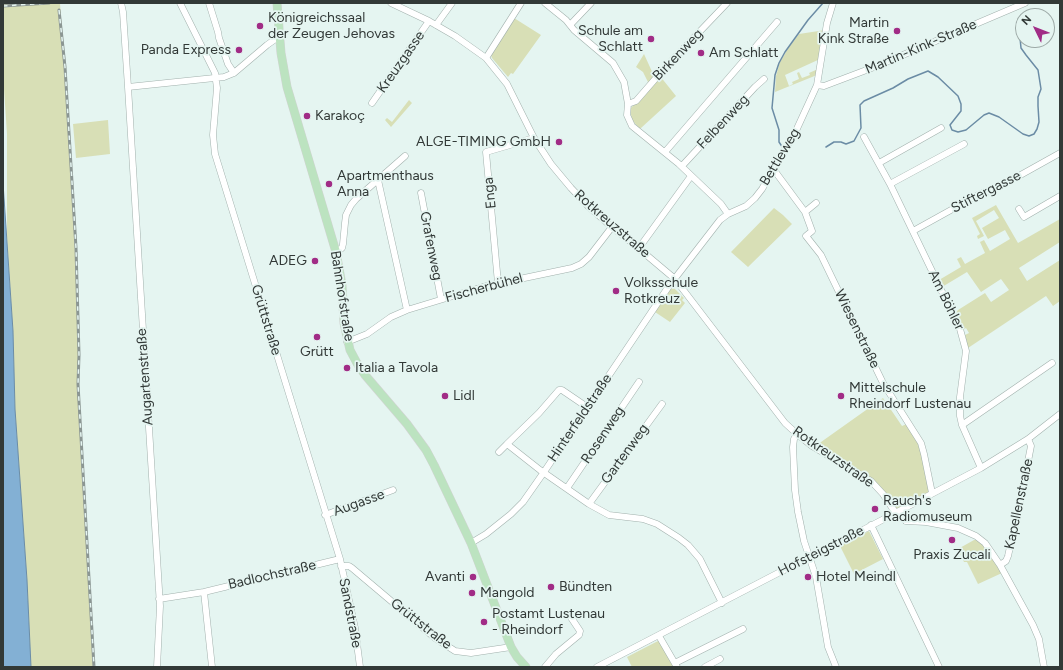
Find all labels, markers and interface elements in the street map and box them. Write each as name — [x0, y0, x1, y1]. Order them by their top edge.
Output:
north arrow — [1015, 8, 1055, 48]
place label: Königreichssaal der Zeugen Jehovas — [268, 10, 395, 42]
text: N — [1019, 13, 1034, 28]
place label: Martin Kink Straße — [818, 15, 889, 48]
street label: Martin-Kink-Straße — [863, 16, 979, 78]
marker: Königreichssaal der Zeugen Jehovas — [255, 21, 265, 31]
place label: Schule am Schlatt — [578, 23, 643, 56]
street label: Birkenweg — [649, 26, 707, 84]
marker: Martin Kink Straße — [892, 26, 902, 36]
street label: Kreuzgasse — [374, 28, 428, 96]
marker: Schule am Schlatt — [646, 34, 656, 44]
place label: Panda Express — [141, 42, 231, 58]
marker: Panda Express — [234, 45, 244, 55]
place label: Am Schlatt — [709, 45, 779, 61]
marker: Am Schlatt — [696, 48, 706, 58]
street label: Felbenweg — [694, 91, 752, 153]
place label: Karakoç — [315, 108, 365, 124]
marker: Karakoç — [302, 111, 312, 121]
street label: Bettleweg — [756, 125, 804, 189]
place label: ALGE-TIMING GmbH — [416, 134, 551, 150]
marker: ALGE-TIMING GmbH — [554, 137, 564, 147]
street label: Stiftergasse — [948, 167, 1024, 217]
place label: Apartmenthaus Anna — [337, 168, 434, 200]
street label: Enga — [480, 176, 500, 210]
marker: Apartmenthaus Anna — [324, 179, 334, 189]
street label: Rotkreuzstraße — [571, 186, 653, 262]
street label: Grafenweg — [416, 210, 446, 282]
street label: Bahnhofstraße — [327, 249, 357, 343]
place label: ADEG — [269, 253, 307, 269]
marker: ADEG — [310, 256, 320, 266]
street label: Am Böhler — [924, 267, 968, 333]
street label: Fischerbühel — [443, 270, 525, 306]
place label: Volksschule Rotkreuz — [624, 275, 698, 308]
street label: Grüttstraße — [247, 283, 285, 357]
marker: Volksschule Rotkreuz — [611, 286, 621, 296]
street label: Wiesenstraße — [831, 287, 883, 371]
street label: Augartenstraße — [133, 328, 157, 426]
marker: Grütt — [312, 332, 322, 342]
place label: Grütt — [300, 344, 334, 360]
place label: Italia a Tavola — [355, 360, 438, 376]
marker: Italia a Tavola — [342, 363, 352, 373]
street label: Hinterfeldstraße — [544, 371, 616, 465]
place label: Mittelschule Rheindorf Lustenau — [849, 380, 971, 412]
place label: Lidl — [453, 388, 475, 404]
marker: Lidl — [440, 391, 450, 401]
marker: Mittelschule Rheindorf Lustenau — [836, 391, 846, 401]
street label: Rosenweg — [578, 403, 628, 467]
street label: Gartenweg — [598, 421, 652, 487]
street label: Rotkreuzstraße — [789, 423, 877, 491]
street label: Kapellenstraße — [1001, 457, 1037, 551]
street label: Augasse — [331, 486, 387, 520]
place label: Rauch's Radiomuseum — [883, 493, 972, 526]
marker: Rauch's Radiomuseum — [870, 504, 880, 514]
street label: Hofsteigstraße — [775, 522, 867, 580]
marker: Praxis Zucali — [947, 535, 957, 545]
place label: Praxis Zucali — [913, 547, 991, 563]
street label: Badlochstraße — [226, 557, 318, 593]
place label: Avanti — [425, 569, 465, 585]
place label: Hotel Meindl — [816, 569, 896, 585]
marker: Avanti — [468, 572, 478, 582]
marker: Hotel Meindl — [803, 572, 813, 582]
street label: Sandstraße — [335, 577, 365, 649]
place label: Bündten — [559, 579, 612, 595]
marker: Bündten — [546, 582, 556, 592]
place label: Mangold — [480, 585, 534, 601]
marker: Mangold — [467, 588, 477, 598]
street label: Grüttstraße — [387, 595, 455, 653]
place label: Postamt Lustenau - Rheindorf — [492, 606, 605, 638]
marker: Postamt Lustenau - Rheindorf — [479, 617, 489, 627]

